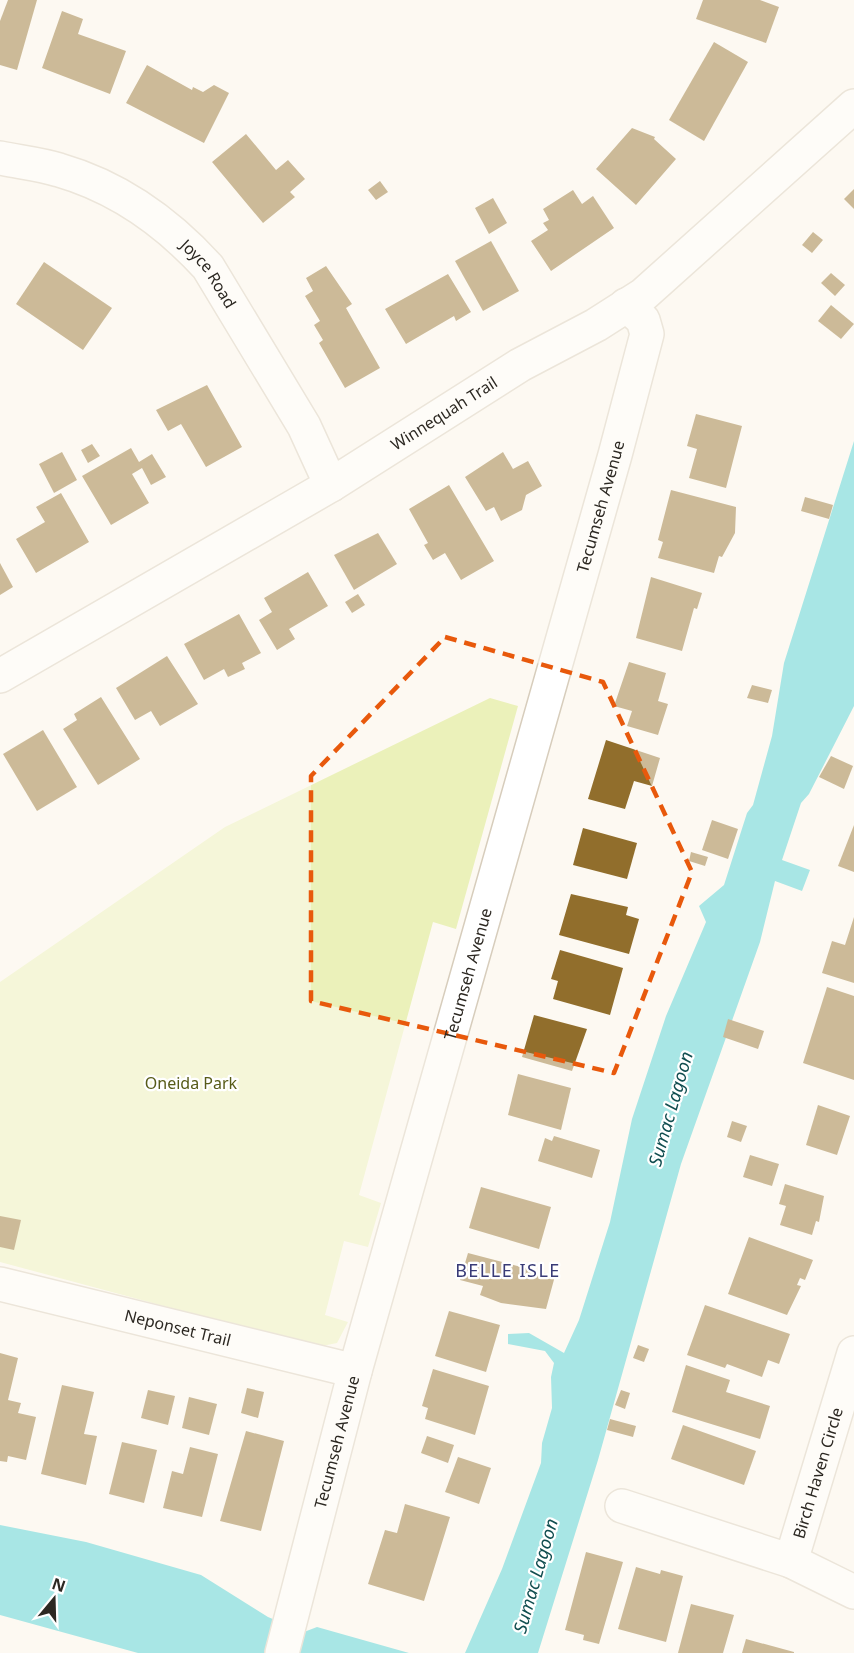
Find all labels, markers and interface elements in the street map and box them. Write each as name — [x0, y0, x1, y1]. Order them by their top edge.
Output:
street label: Joyce Road — [174, 233, 241, 312]
street label: Winnequah Trail — [386, 371, 502, 455]
street label: Tecumseh Avenue — [571, 438, 629, 575]
street label: Tecumseh Avenue — [438, 905, 497, 1043]
water label: Sumac Lagoon — [642, 1049, 698, 1169]
park label: Oneida Park — [145, 1072, 238, 1094]
district label: BELLE ISLE — [455, 1258, 561, 1282]
street label: Neponset Trail — [122, 1304, 233, 1351]
street label: Tecumseh Avenue — [309, 1373, 364, 1511]
street label: Birch Haven Circle — [787, 1405, 848, 1541]
water label: Sumac Lagoon — [507, 1516, 563, 1636]
north arrow — [24, 1569, 84, 1629]
text: N — [49, 1572, 69, 1597]

